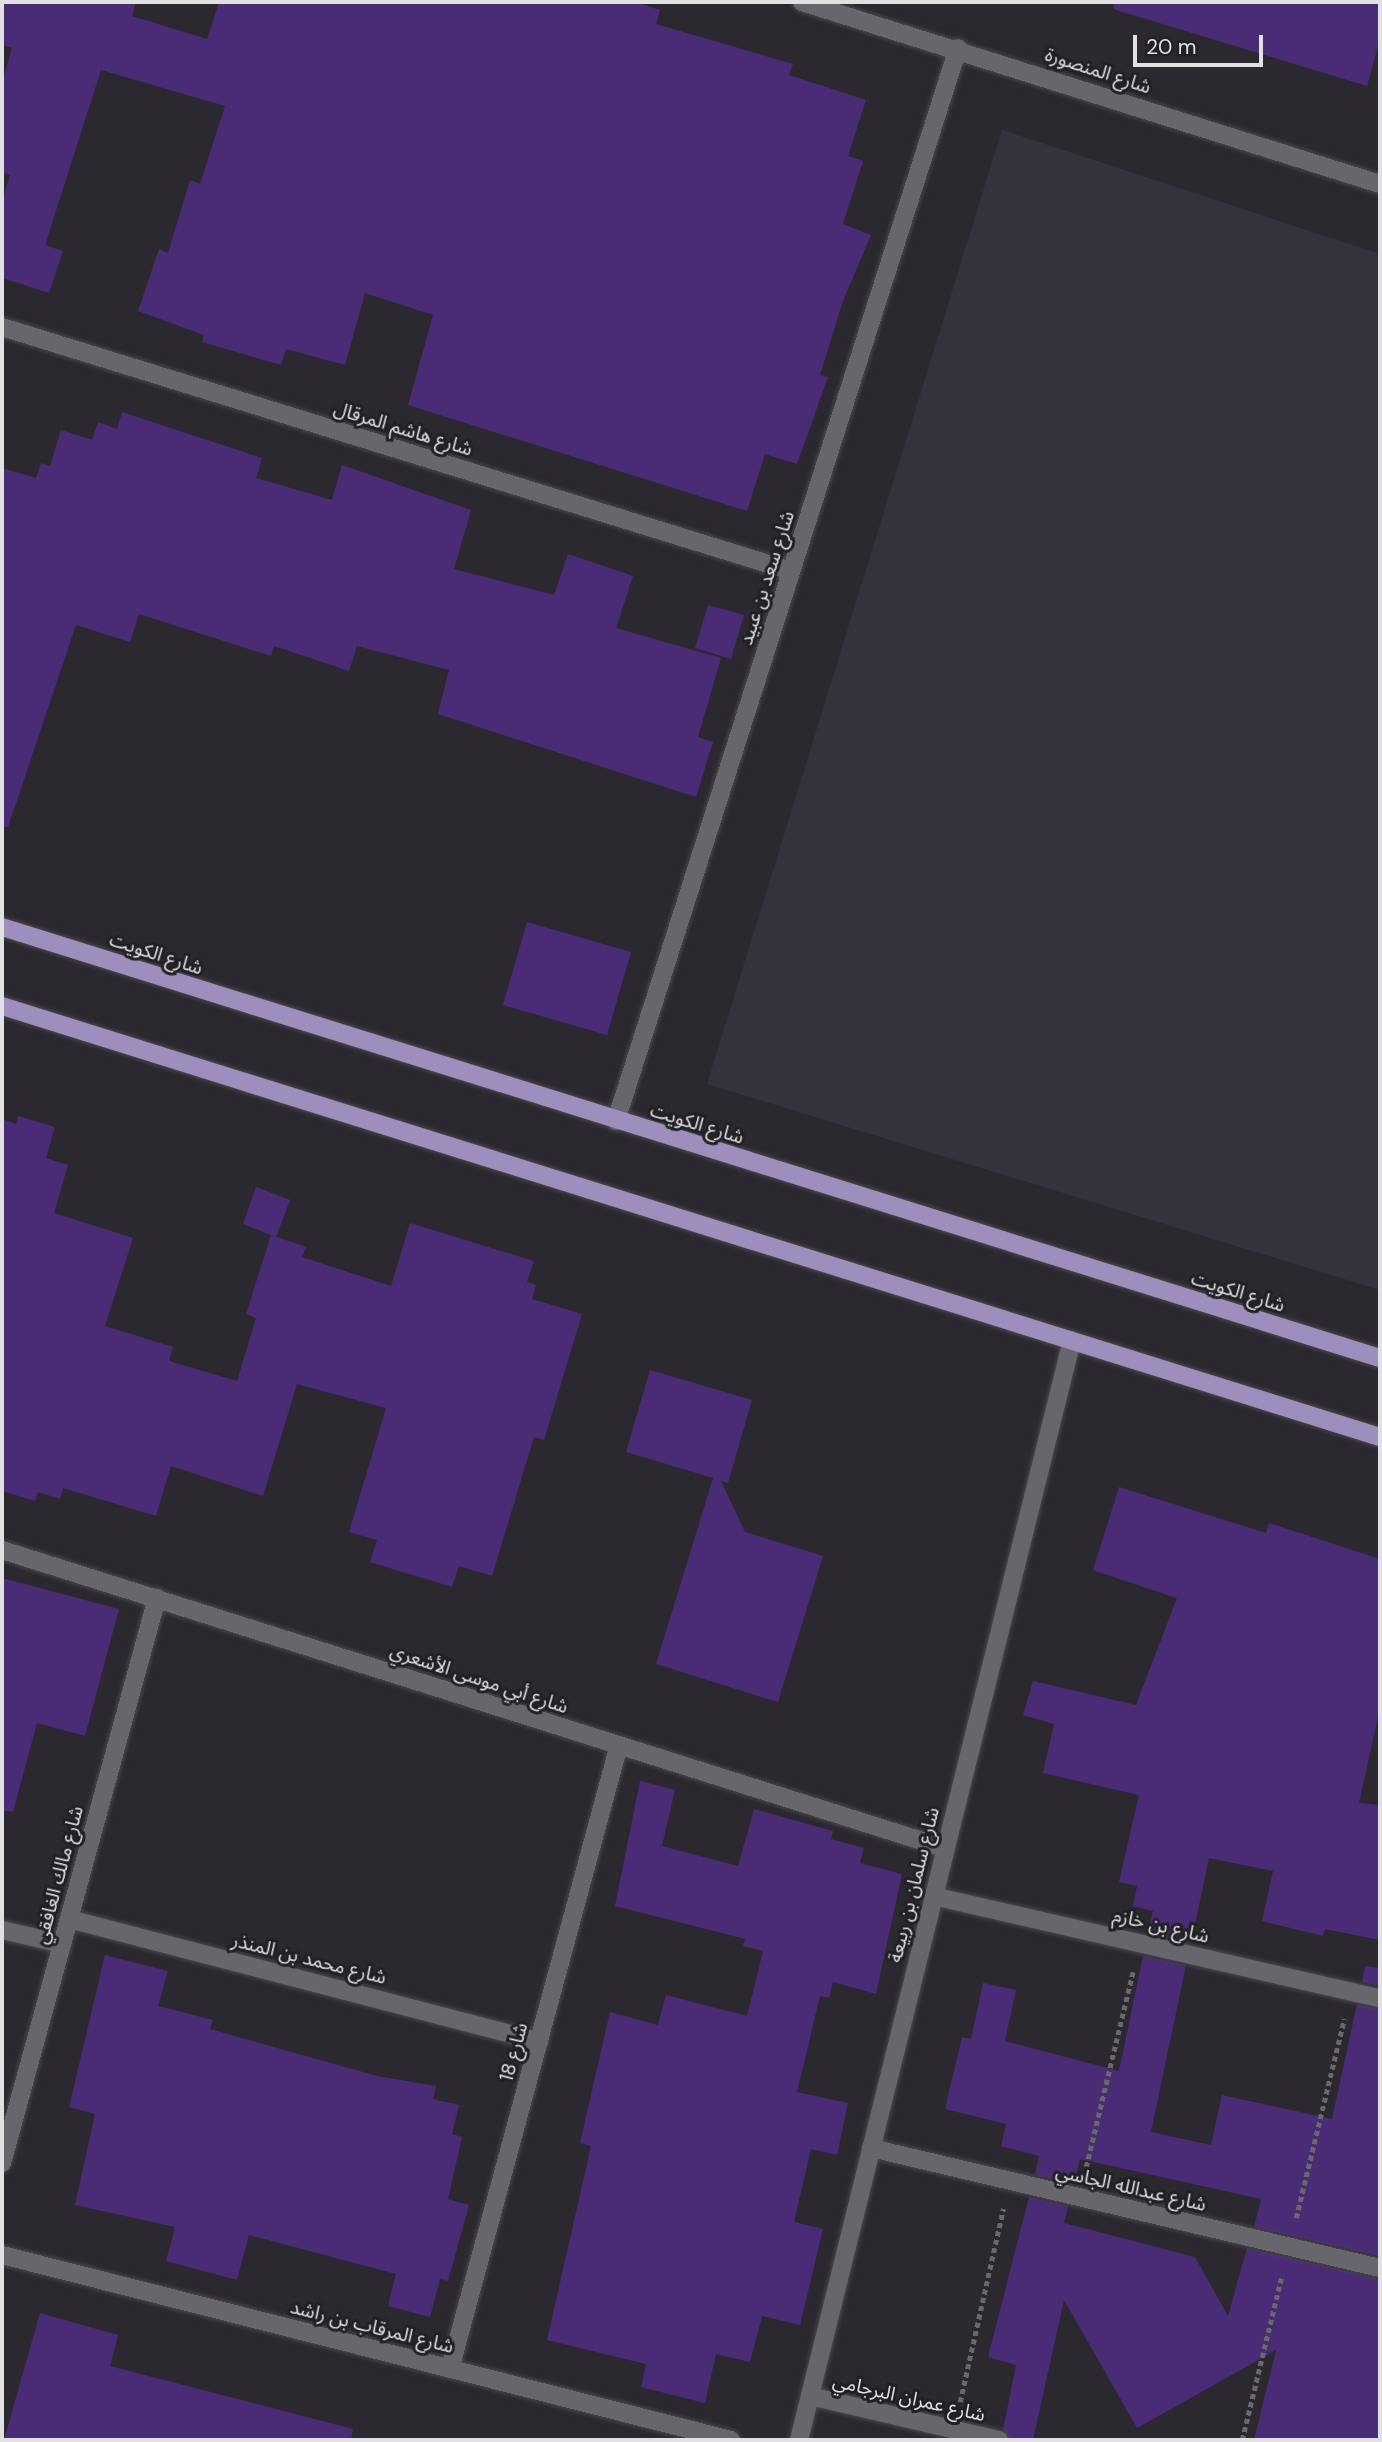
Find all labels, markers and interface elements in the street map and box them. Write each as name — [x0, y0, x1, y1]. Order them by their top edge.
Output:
scale bar — [1137, 21, 1266, 65]
text: 20 m — [1146, 33, 1197, 61]
street label: شارع المنصورة — [1042, 43, 1154, 99]
street label: شارع هاشم المرقال — [331, 397, 475, 461]
street label: شارع سعد بن عبيد — [735, 508, 799, 648]
street label: شارع الكويت — [107, 928, 205, 980]
street label: شارع الكويت — [647, 1099, 747, 1149]
street label: شارع الكويت — [1188, 1267, 1288, 1317]
street label: شارع أبي موسى الأشعري — [387, 1639, 571, 1719]
street label: شارع مالك الغافقي — [30, 1804, 88, 1946]
street label: شارع سلمان بن ربيعة — [884, 1805, 944, 1965]
street label: شارع بن خازم — [1111, 1904, 1211, 1948]
street label: شارع محمد بن المنذر — [229, 1929, 389, 1989]
street label: شارع 18 — [495, 2020, 533, 2084]
street label: شارع عبدالله الجاسي — [1054, 2160, 1208, 2216]
street label: شارع المرقاب بن راشد — [288, 2296, 456, 2358]
street label: شارع عمران البرجامي — [831, 2369, 987, 2427]

